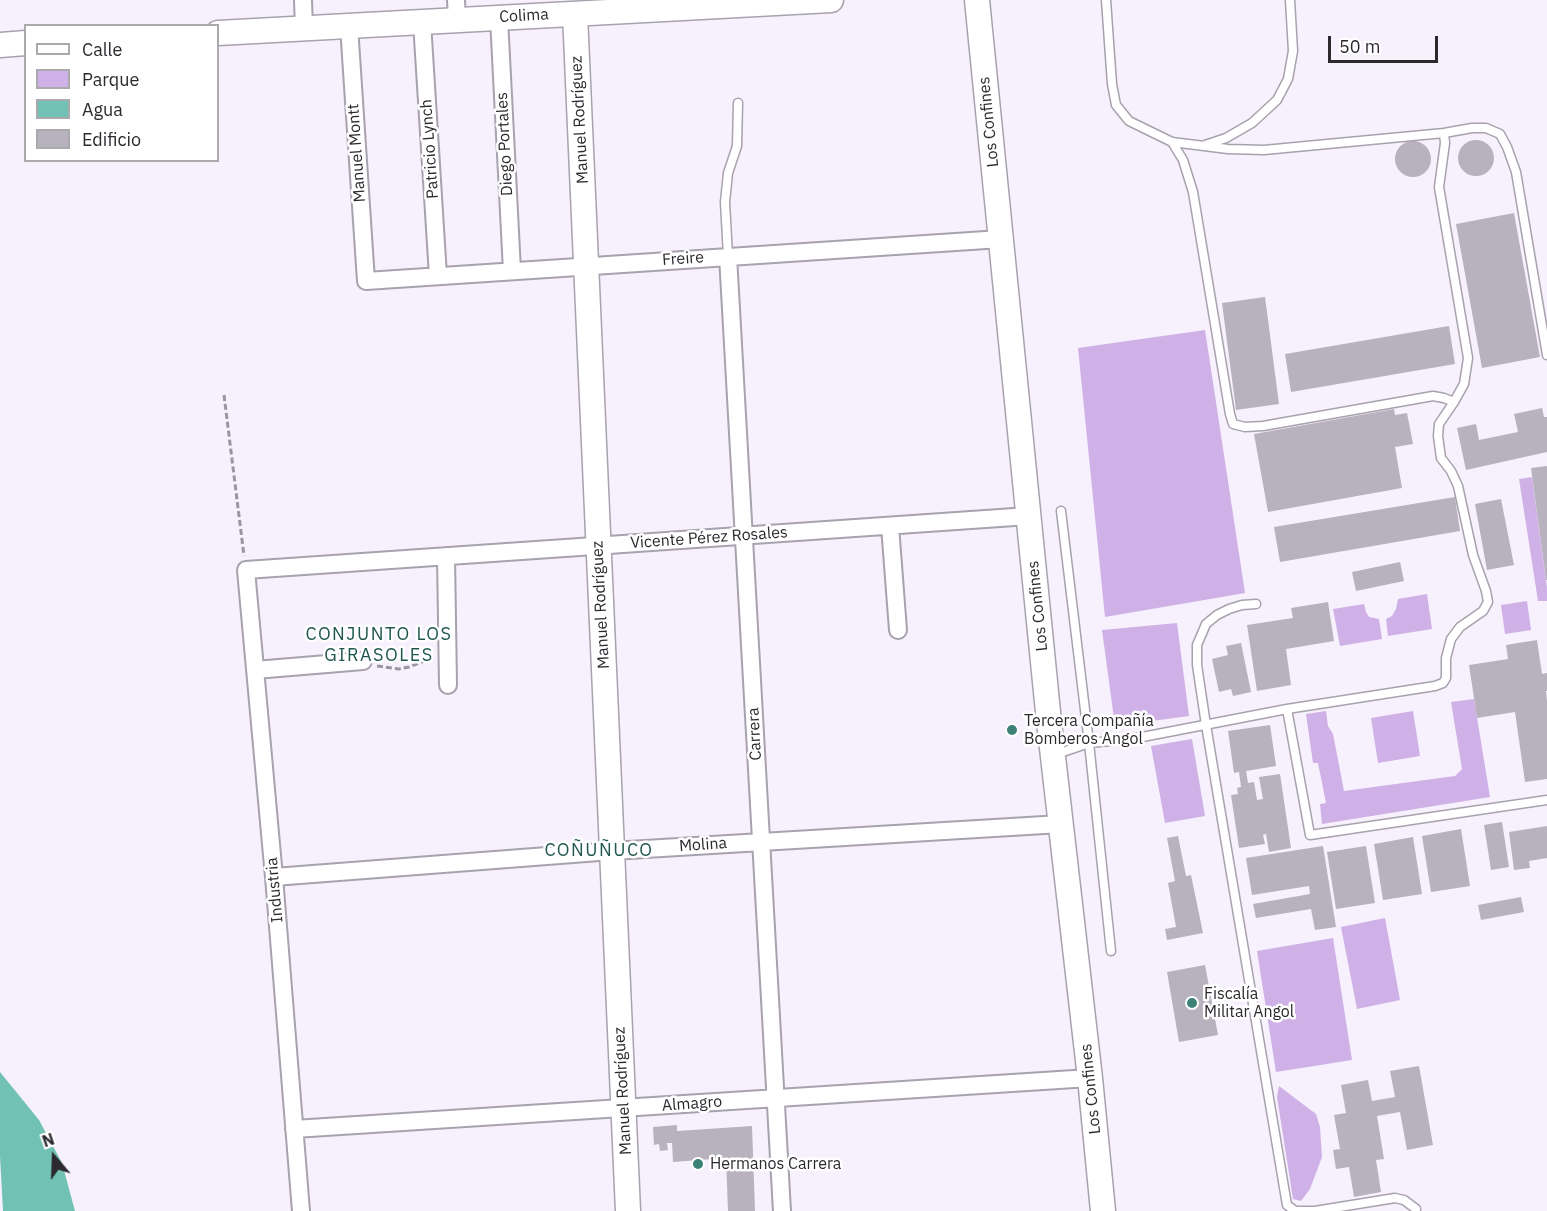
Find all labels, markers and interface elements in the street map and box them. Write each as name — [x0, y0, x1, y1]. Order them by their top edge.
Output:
street label: Colima — [499, 5, 549, 27]
legend — [24, 24, 219, 162]
scale bar — [1331, 24, 1440, 62]
text: 50 m — [1339, 35, 1381, 58]
text: Calle — [82, 38, 122, 61]
street label: Manuel Rodríguez — [567, 55, 593, 185]
text: Parque — [82, 68, 139, 91]
street label: Los Confines — [975, 76, 1003, 168]
street label: Diego Portales — [493, 92, 517, 196]
text: Agua — [82, 98, 123, 121]
street label: Patricio Lynch — [417, 98, 443, 200]
street label: Manuel Montt — [344, 103, 370, 203]
text: Edificio — [82, 128, 141, 151]
street label: Freire — [661, 248, 705, 270]
street label: Vicente Pérez Rosales — [630, 523, 788, 553]
street label: Manuel Rodríguez — [588, 540, 614, 670]
street label: Los Confines — [1024, 560, 1052, 652]
district label: CONJUNTO LOS GIRASOLES — [305, 624, 453, 666]
street label: Carrera — [744, 707, 766, 761]
place label: Tercera Compañía Bomberos Angol — [1024, 711, 1154, 749]
marker: Tercera Compañía Bomberos Angol — [1005, 723, 1019, 737]
street label: Molina — [678, 834, 728, 856]
district label: COÑUÑUCO — [544, 840, 654, 862]
street label: Industria — [263, 857, 287, 923]
place label: Fiscalía Militar Angol — [1204, 984, 1294, 1022]
marker: Fiscalía Militar Angol — [1185, 996, 1199, 1010]
street label: Manuel Rodríguez — [610, 1026, 636, 1156]
street label: Los Confines — [1077, 1043, 1105, 1135]
street label: Almagro — [661, 1092, 723, 1116]
north arrow — [24, 1127, 84, 1187]
text: N — [39, 1129, 57, 1151]
place label: Hermanos Carrera — [710, 1154, 841, 1174]
marker: Hermanos Carrera — [691, 1157, 705, 1171]

